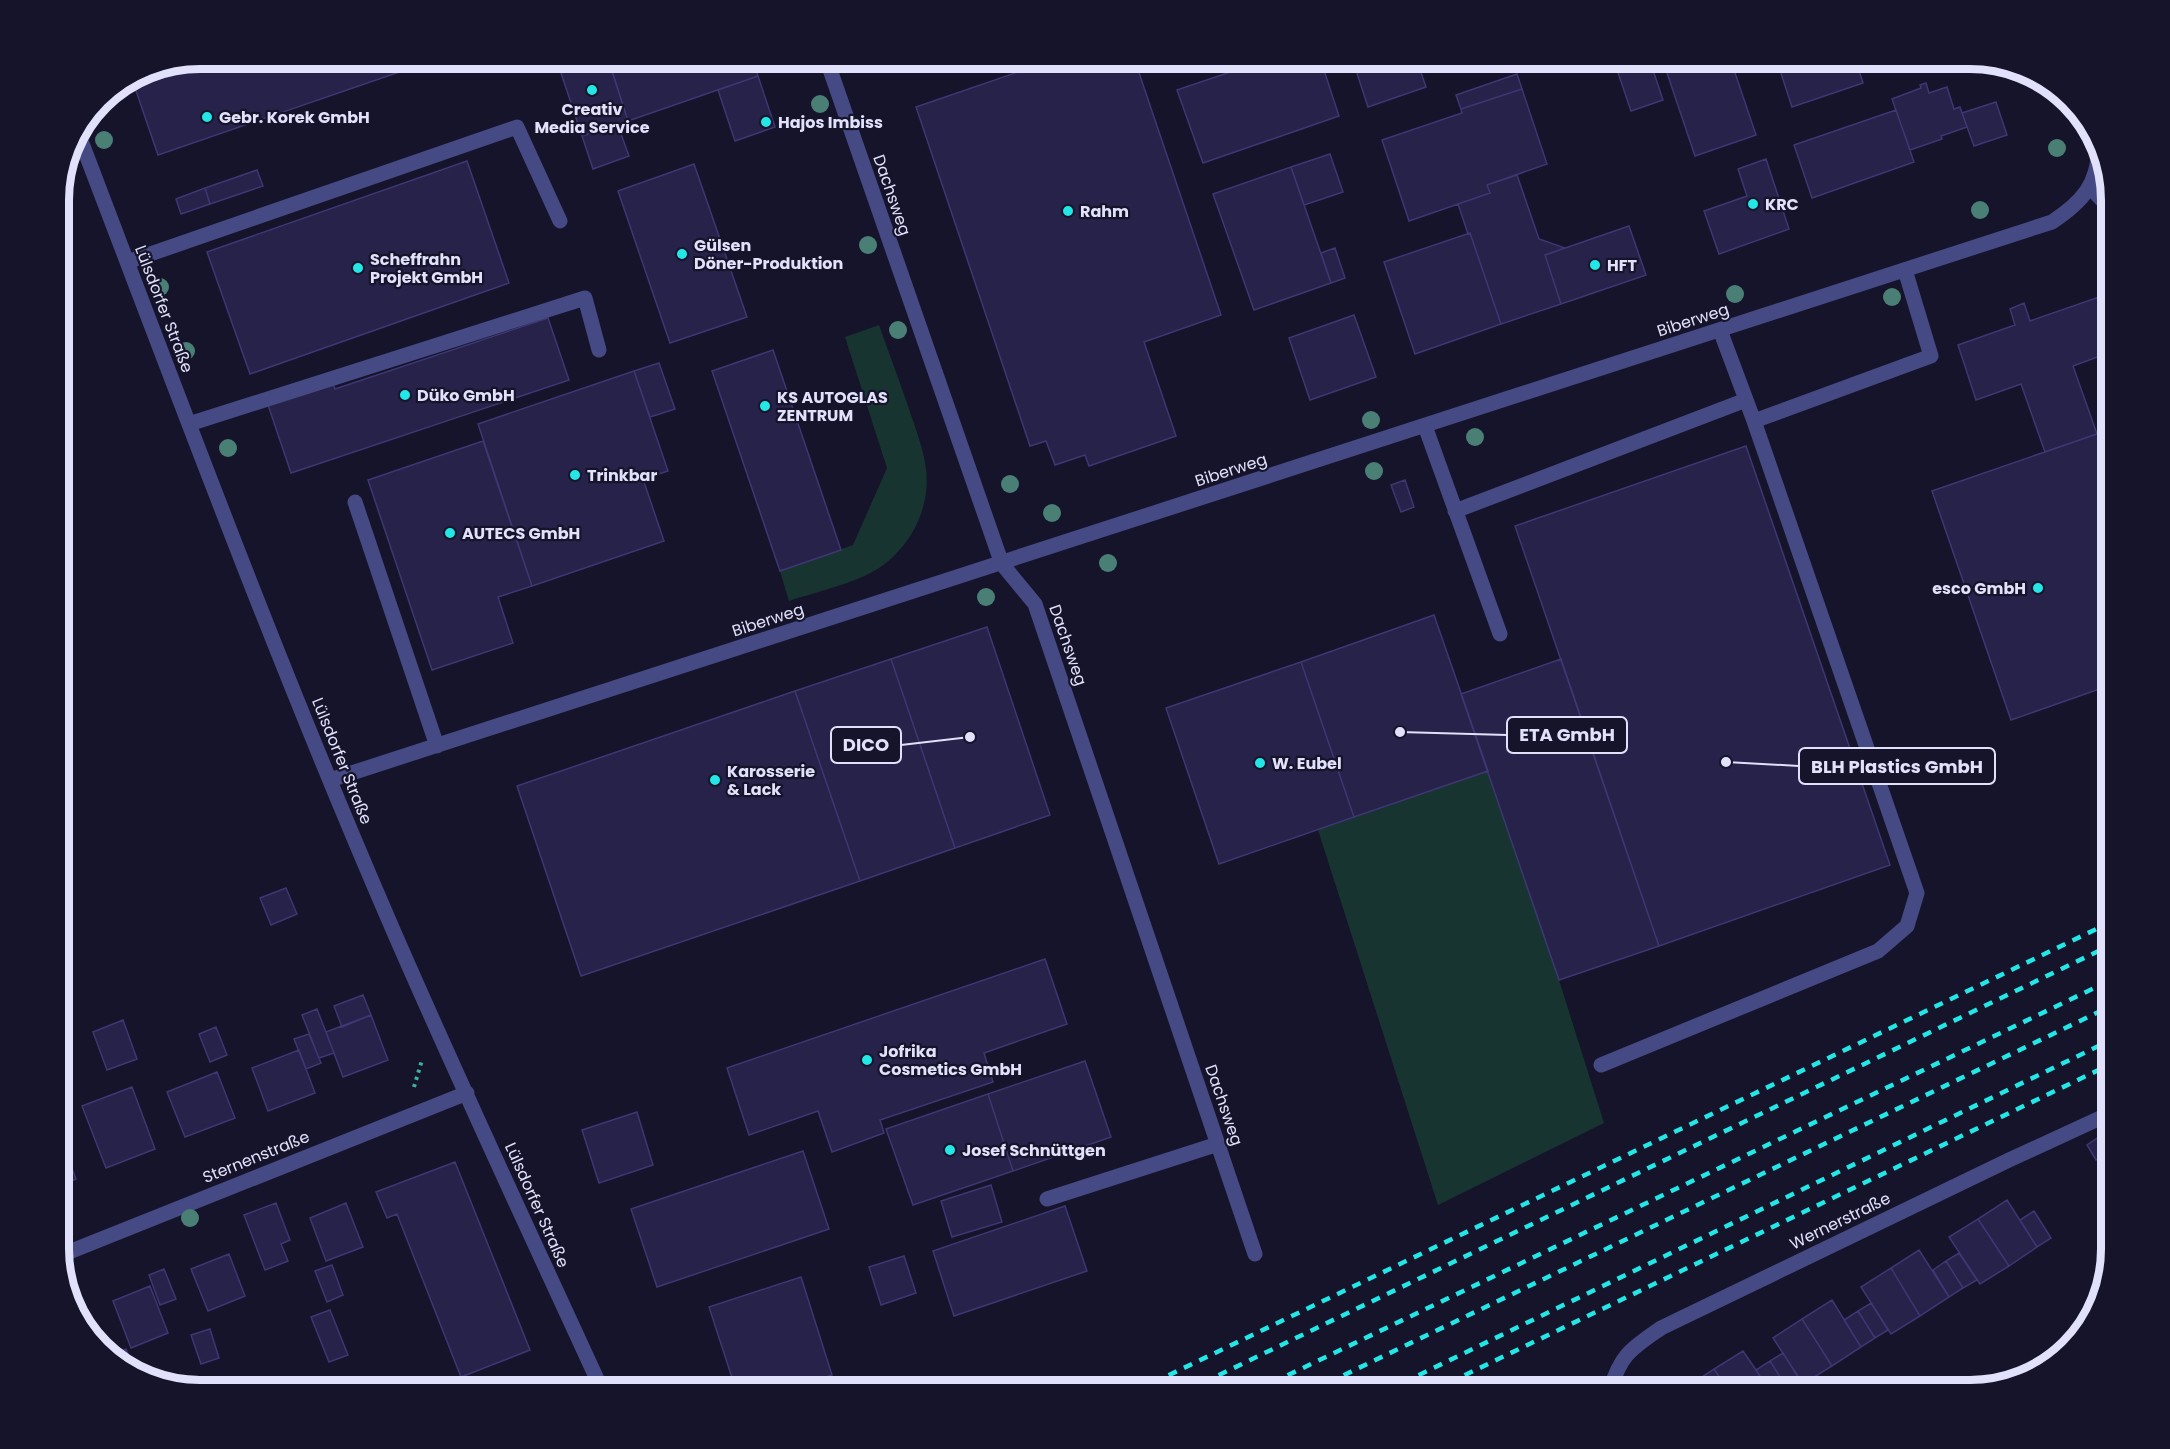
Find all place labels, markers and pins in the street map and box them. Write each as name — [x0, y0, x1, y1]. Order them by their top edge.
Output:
marker: Creativ Media Service — [585, 83, 599, 97]
place label: Creativ Media Service — [534, 98, 650, 139]
place label: Gebr. Korek GmbH — [219, 106, 370, 129]
marker: Gebr. Korek GmbH — [200, 110, 214, 124]
place label: Hajos Imbiss — [778, 111, 883, 134]
marker: Hajos Imbiss — [759, 115, 773, 129]
place label: KRC — [1765, 193, 1799, 216]
marker: KRC — [1746, 197, 1760, 211]
place label: Rahm — [1080, 200, 1129, 223]
marker: Rahm — [1061, 204, 1075, 218]
place label: Gülsen Döner-Produktion — [694, 234, 843, 275]
marker: Gülsen Döner-Produktion — [675, 247, 689, 261]
place label: Scheffrahn Projekt GmbH — [370, 248, 483, 289]
place label: HFT — [1607, 254, 1637, 277]
marker: HFT — [1588, 258, 1602, 272]
marker: Scheffrahn Projekt GmbH — [351, 261, 365, 275]
place label: Düko GmbH — [417, 384, 515, 407]
place label: KS AUTOGLAS ZENTRUM — [777, 386, 888, 427]
marker: Düko GmbH — [398, 388, 412, 402]
marker: KS AUTOGLAS ZENTRUM — [758, 399, 772, 413]
place label: Trinkbar — [587, 464, 657, 487]
marker: Trinkbar — [568, 468, 582, 482]
place label: AUTECS GmbH — [462, 522, 580, 545]
marker: AUTECS GmbH — [443, 526, 457, 540]
place label: esco GmbH — [1932, 577, 2026, 600]
marker: esco GmbH — [2031, 581, 2045, 595]
callout: ETA GmbH — [1507, 717, 1627, 753]
callout: DICO — [831, 727, 901, 763]
callout: BLH Plastics GmbH — [1799, 748, 1995, 784]
place label: W. Eubel — [1272, 752, 1342, 775]
marker: W. Eubel — [1253, 756, 1267, 770]
place label: Karosserie & Lack — [727, 760, 815, 801]
marker: Karosserie & Lack — [708, 773, 722, 787]
place label: Jofrika Cosmetics GmbH — [879, 1040, 1022, 1081]
marker: Jofrika Cosmetics GmbH — [860, 1053, 874, 1067]
place label: Josef Schnüttgen — [962, 1139, 1106, 1162]
marker: Josef Schnüttgen — [943, 1143, 957, 1157]

